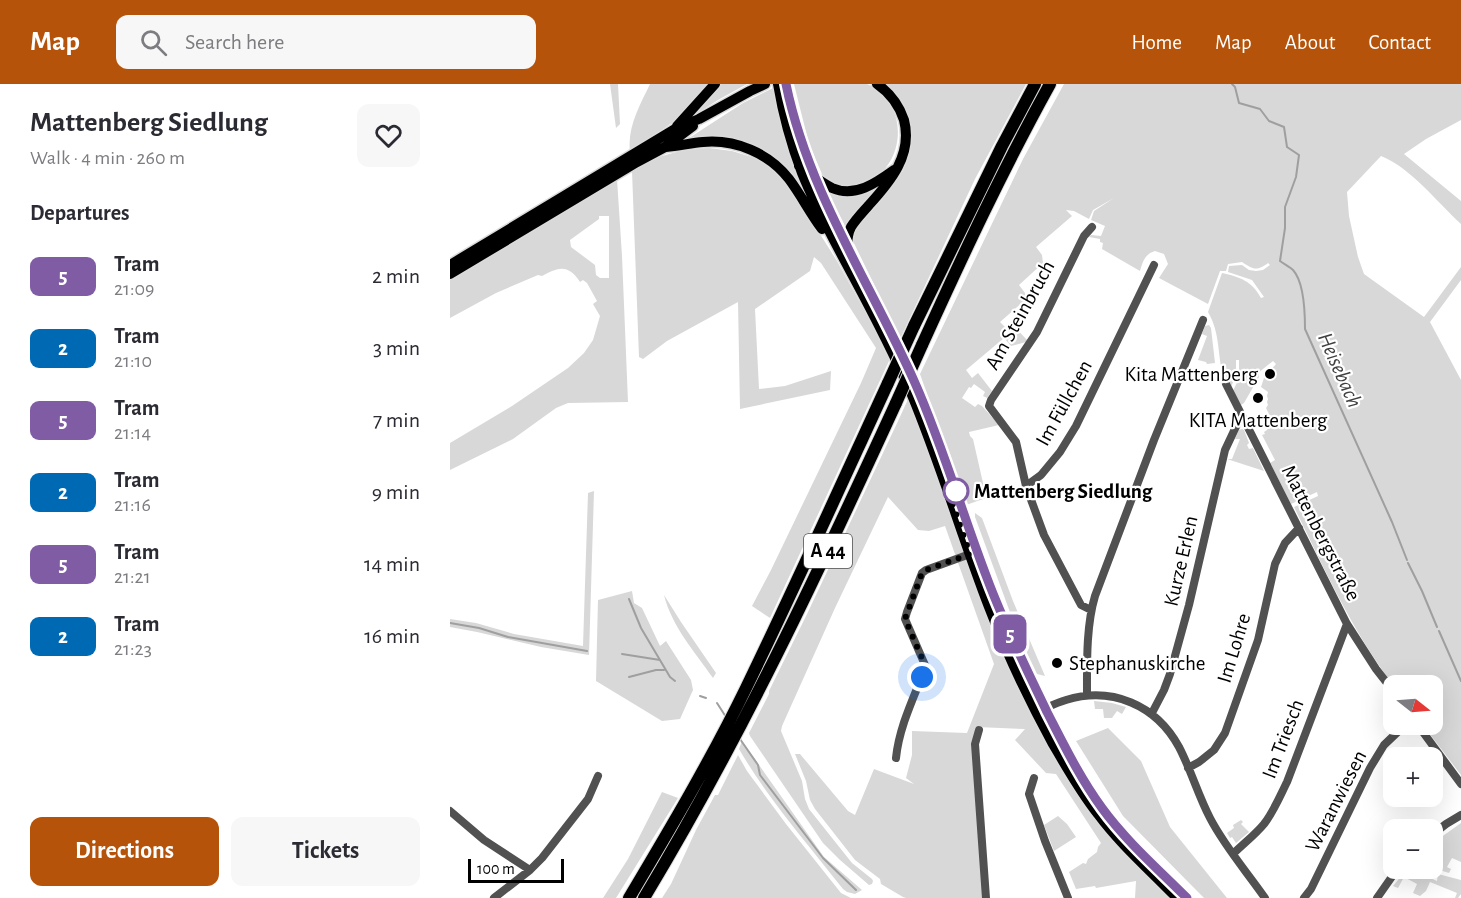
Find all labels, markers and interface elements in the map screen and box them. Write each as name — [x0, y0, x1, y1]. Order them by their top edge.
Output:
search box — [116, 15, 536, 69]
icon: search — [137, 26, 170, 59]
text: Map — [30, 28, 80, 56]
text: Search here — [185, 31, 284, 53]
text: Home — [1131, 32, 1182, 53]
text: Map — [1215, 32, 1252, 53]
text: About — [1285, 32, 1335, 53]
text: Contact — [1368, 32, 1431, 53]
button: heart — [357, 104, 420, 167]
text: Mattenberg Siedlung — [30, 109, 268, 137]
text: Walk · 4 min · 260 m — [30, 148, 185, 168]
text: Departures — [30, 202, 130, 224]
text: Tram — [114, 253, 159, 275]
street label: Am Steinbruch — [981, 257, 1059, 373]
text: 2 min — [372, 265, 420, 287]
text: 5 — [58, 266, 68, 287]
text: 21:09 — [114, 279, 155, 299]
text: Tram — [114, 325, 159, 347]
water label: Heisebach — [1314, 329, 1366, 411]
text: 3 min — [373, 337, 420, 359]
text: 2 — [58, 338, 68, 359]
text: 21:10 — [114, 351, 152, 371]
street label: Im Füllchen — [1032, 357, 1096, 449]
place label: Kita Mattenberg — [1124, 364, 1259, 385]
marker: Kita Mattenberg — [1263, 367, 1277, 381]
marker: KITA Mattenberg — [1251, 391, 1265, 405]
text: Tram — [114, 397, 159, 419]
text: 7 min — [373, 409, 420, 431]
text: 5 — [58, 410, 68, 431]
place label: KITA Mattenberg — [1189, 410, 1328, 431]
text: 21:14 — [114, 423, 151, 443]
street label: Mattenbergstraße — [1278, 462, 1364, 604]
text: Tram — [114, 469, 159, 491]
marker: Mattenberg Siedlung — [943, 478, 969, 504]
text: 9 min — [372, 481, 420, 503]
place label: Mattenberg Siedlung — [974, 481, 1153, 502]
text: 2 — [58, 482, 68, 503]
text: 21:16 — [114, 495, 151, 515]
street label: Kurze Erlen — [1160, 514, 1202, 608]
road number: A 44 — [804, 534, 852, 568]
text: Tram — [114, 541, 159, 563]
text: 14 min — [364, 553, 420, 575]
text: 5 — [58, 554, 68, 575]
text: 21:21 — [114, 567, 151, 587]
street label: Im Lohre — [1213, 611, 1255, 685]
text: Tram — [114, 613, 159, 635]
line badge: 5 — [990, 614, 1030, 654]
text: 5 — [1005, 624, 1015, 645]
text: 16 min — [364, 625, 420, 647]
text: 2 — [58, 626, 68, 647]
text: 21:23 — [114, 639, 152, 659]
place label: Stephanuskirche — [1069, 653, 1206, 674]
marker: Stephanuskirche — [1050, 656, 1064, 670]
your location — [907, 662, 937, 692]
north arrow — [1383, 675, 1443, 735]
map controls — [1383, 675, 1443, 879]
street label: Im Triesch — [1258, 697, 1308, 781]
street label: Waranwiesen — [1301, 747, 1371, 855]
button: + — [1383, 747, 1443, 807]
button: Directions — [30, 817, 219, 886]
button: Tickets — [231, 817, 420, 886]
button: − — [1383, 819, 1443, 879]
scale bar — [468, 856, 564, 884]
text: 100 m — [477, 861, 515, 877]

